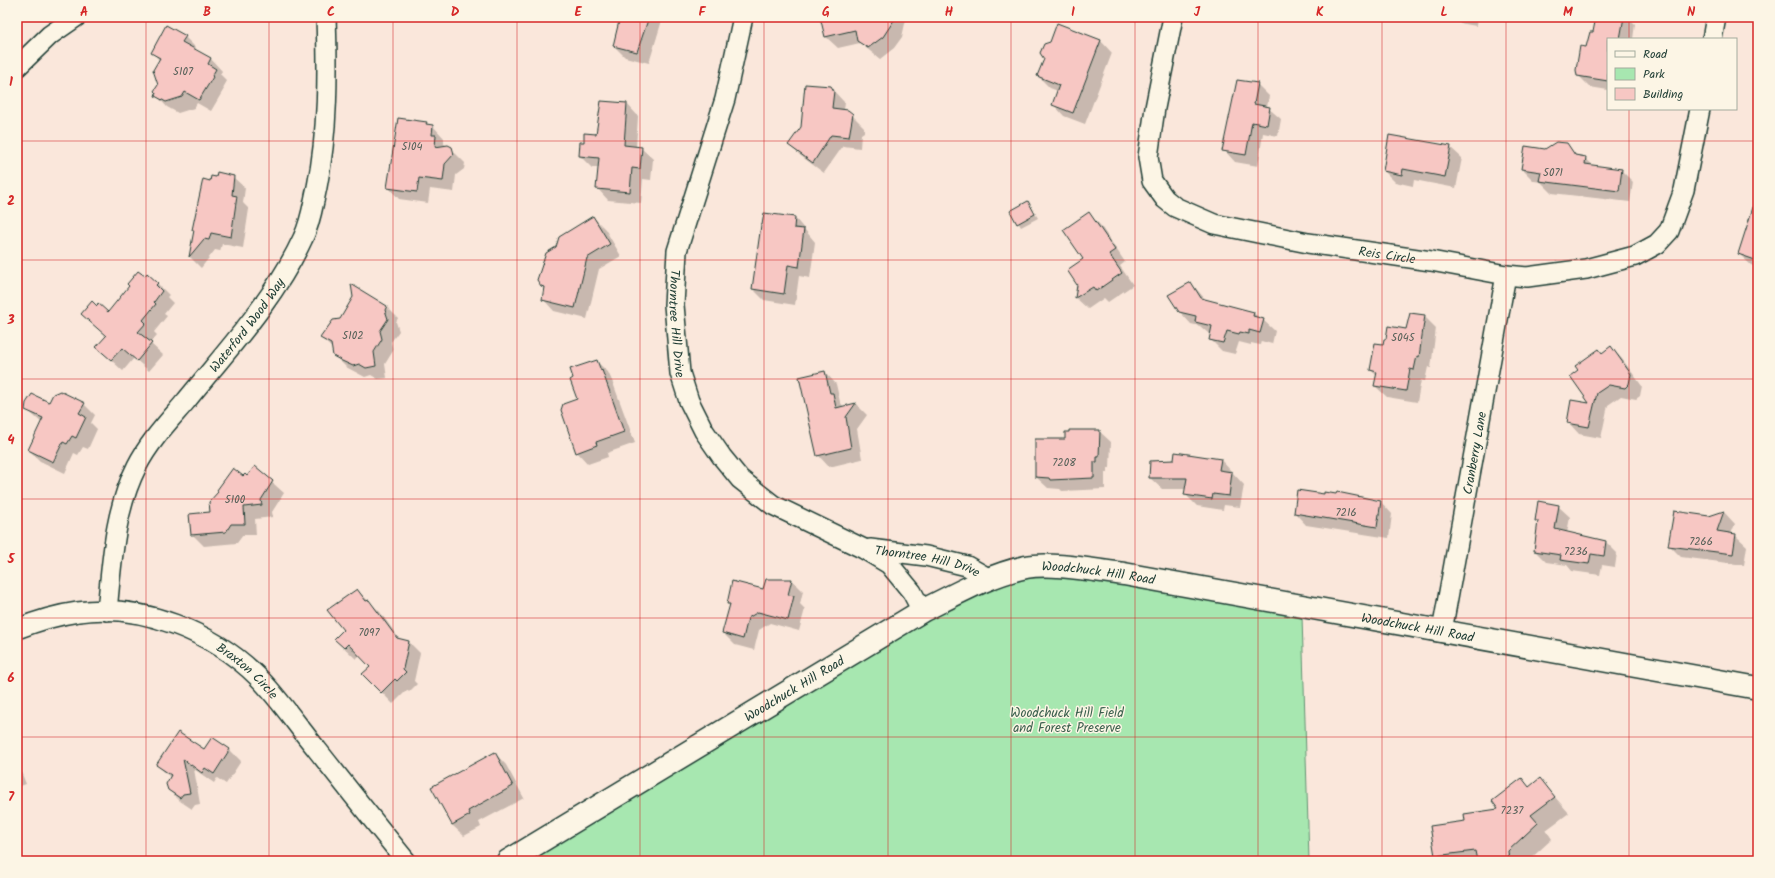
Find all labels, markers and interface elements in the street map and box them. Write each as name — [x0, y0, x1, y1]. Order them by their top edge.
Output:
text: A — [80, 2, 88, 23]
text: B — [203, 2, 211, 23]
text: C — [327, 2, 335, 23]
text: D — [451, 2, 460, 23]
text: E — [574, 2, 582, 23]
text: F — [698, 2, 706, 23]
text: G — [822, 2, 830, 23]
text: H — [945, 2, 954, 23]
text: I — [1071, 2, 1075, 23]
text: J — [1194, 2, 1201, 23]
text: K — [1316, 2, 1324, 23]
text: L — [1440, 2, 1448, 23]
text: M — [1563, 2, 1573, 23]
text: N — [1687, 2, 1696, 23]
legend — [1607, 38, 1737, 110]
text: Road — [1643, 45, 1668, 64]
house number: 5107 — [173, 63, 194, 81]
text: Park — [1643, 65, 1665, 84]
text: 1 — [9, 72, 13, 93]
text: Building — [1643, 85, 1683, 104]
house number: 5104 — [402, 138, 422, 156]
house number: 5071 — [1543, 164, 1563, 182]
text: 2 — [7, 191, 15, 212]
street label: Reis Circle — [1357, 242, 1417, 271]
street label: Thorntree Hill Drive — [662, 269, 690, 381]
street label: Waterford Wood Way — [205, 273, 291, 378]
text: 3 — [6, 310, 15, 331]
house number: 5102 — [342, 327, 364, 345]
house number: 5045 — [1391, 329, 1416, 347]
street label: Cranberry Lane — [1458, 410, 1493, 496]
text: 4 — [7, 430, 15, 451]
house number: 7208 — [1052, 454, 1076, 472]
house number: 5100 — [225, 491, 246, 509]
house number: 7216 — [1335, 504, 1357, 522]
house number: 7266 — [1689, 533, 1713, 551]
street label: Thorntree Hill Drive — [873, 541, 984, 584]
house number: 7236 — [1564, 543, 1588, 561]
text: 5 — [7, 549, 16, 570]
street label: Woodchuck Hill Road — [1042, 556, 1157, 591]
street label: Woodchuck Hill Road — [1360, 608, 1476, 649]
house number: 7097 — [358, 624, 380, 642]
street label: Braxton Circle — [212, 638, 283, 705]
street label: Woodchuck Hill Road — [740, 651, 849, 728]
text: 6 — [7, 668, 15, 689]
park label: Woodchuck Hill Field and Forest Preserve — [1010, 703, 1124, 739]
text: 7 — [8, 787, 15, 808]
house number: 7237 — [1501, 802, 1524, 820]

